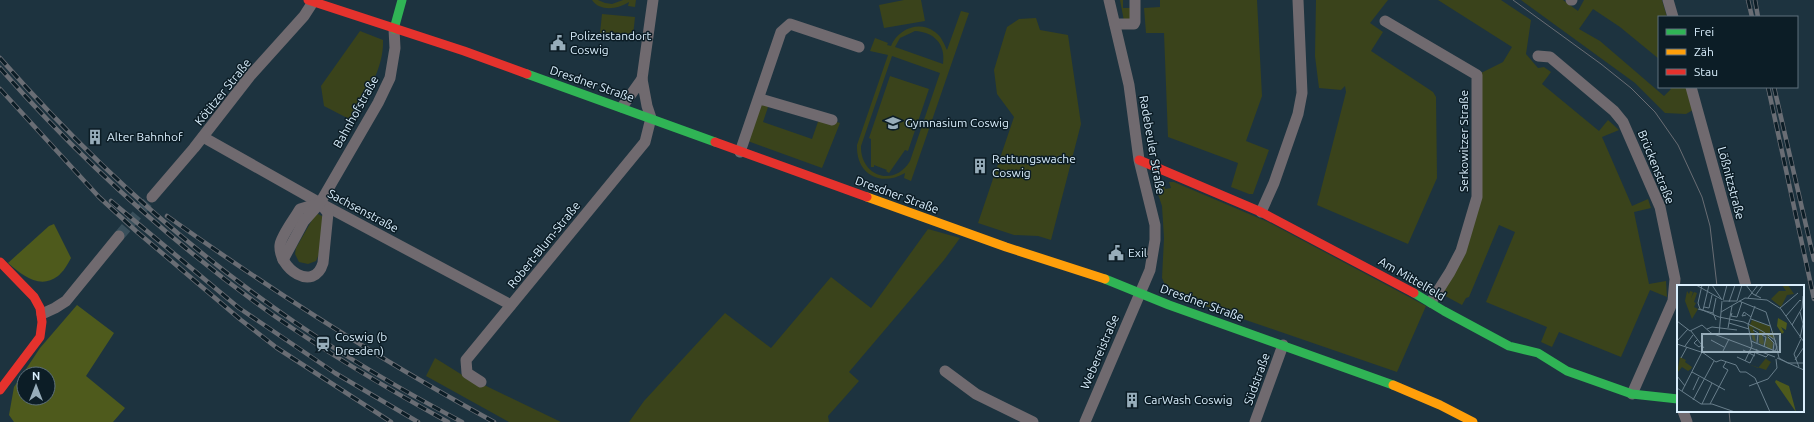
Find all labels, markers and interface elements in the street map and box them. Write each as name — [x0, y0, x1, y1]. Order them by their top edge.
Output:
legend — [1658, 16, 1798, 88]
text: Frei — [1694, 25, 1714, 38]
place label: Polizeistandort Coswig — [570, 29, 652, 56]
public building icon: Polizeistandort Coswig — [549, 34, 567, 52]
text: Zäh — [1694, 45, 1714, 58]
street label: Kötitzer Straße — [192, 56, 253, 127]
street label: Dresdner Straße — [548, 63, 636, 104]
text: Stau — [1694, 65, 1718, 78]
street label: Bahnhofstraße — [330, 73, 381, 150]
street label: Serkowitzer Straße — [1457, 90, 1470, 192]
street label: Radebeuler Straße — [1137, 94, 1168, 195]
school or university icon: Gymnasium Coswig — [884, 114, 902, 132]
place label: Gymnasium Coswig — [905, 116, 1009, 129]
building icon: Alter Bahnhof — [86, 128, 104, 146]
street label: Brückenstraße — [1636, 128, 1677, 206]
place label: Alter Bahnhof — [107, 130, 183, 143]
street label: Lößnitzstraße — [1716, 145, 1747, 221]
place label: Rettungswache Coswig — [992, 152, 1076, 179]
building icon: Rettungswache Coswig — [971, 157, 989, 175]
street label: Dresdner Straße — [854, 173, 941, 216]
street label: Sachsenstraße — [326, 186, 401, 235]
street label: Robert-Blum-Straße — [505, 199, 583, 291]
public building icon: Exil — [1107, 244, 1125, 262]
place label: Exil — [1128, 246, 1147, 259]
street label: Am Mittelfeld — [1377, 254, 1448, 303]
street label: Dresdner Straße — [1159, 281, 1246, 324]
inset map — [1677, 285, 1804, 412]
street label: Webereistraße — [1078, 313, 1121, 391]
place label: Coswig (b Dresden) — [335, 330, 387, 358]
station icon: Coswig (b Dresden) — [314, 335, 332, 353]
street label: Südstraße — [1241, 351, 1272, 407]
north arrow — [16, 366, 56, 406]
text: N — [32, 370, 40, 382]
building icon: CarWash Coswig — [1123, 391, 1141, 409]
place label: CarWash Coswig — [1144, 393, 1233, 406]

